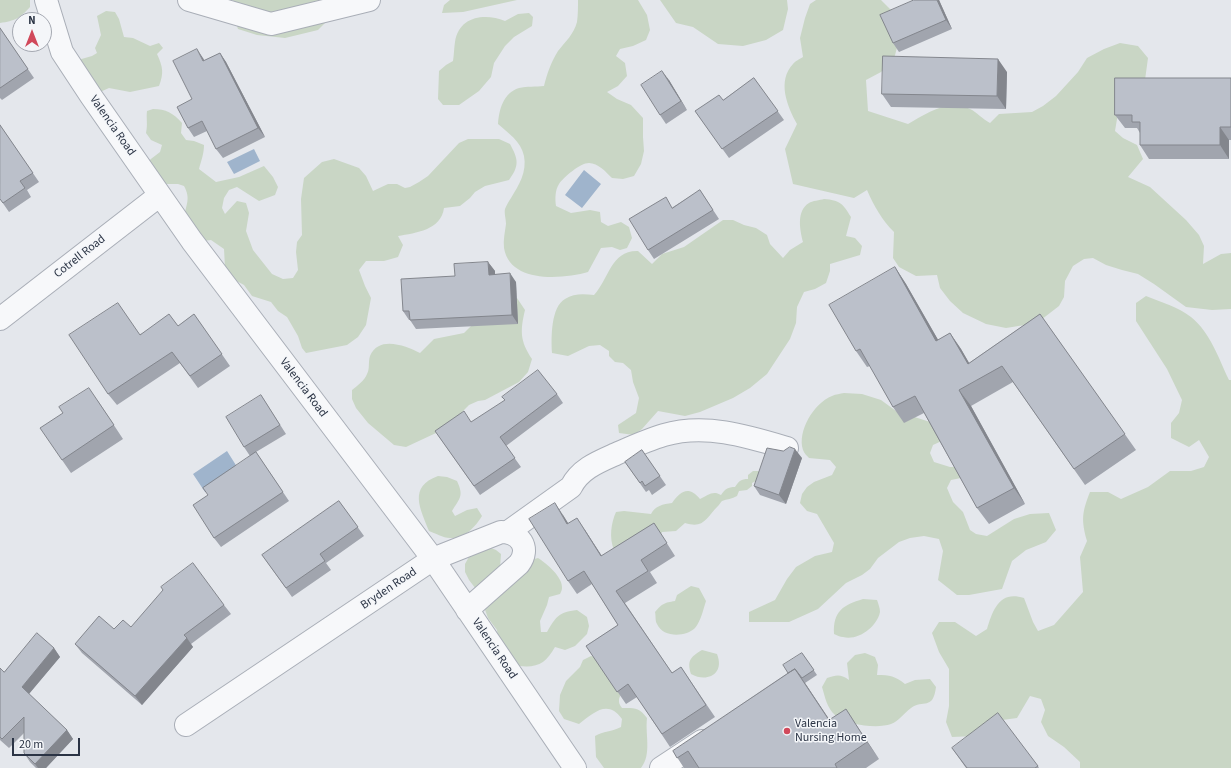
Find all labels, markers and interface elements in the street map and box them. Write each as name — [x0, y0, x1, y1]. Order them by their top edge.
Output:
north arrow — [12, 12, 52, 52]
text: N — [28, 13, 36, 28]
street label: Valencia Road — [86, 93, 138, 159]
street label: Cotrell Road — [51, 232, 109, 282]
street label: Valencia Road — [276, 356, 330, 420]
street label: Bryden Road — [358, 565, 420, 613]
street label: Valencia Road — [468, 616, 520, 682]
place label: Valencia Nursing Home — [795, 717, 867, 745]
marker: Valencia Nursing Home — [782, 726, 792, 736]
scale bar — [14, 730, 82, 756]
text: 20 m — [19, 736, 43, 753]

